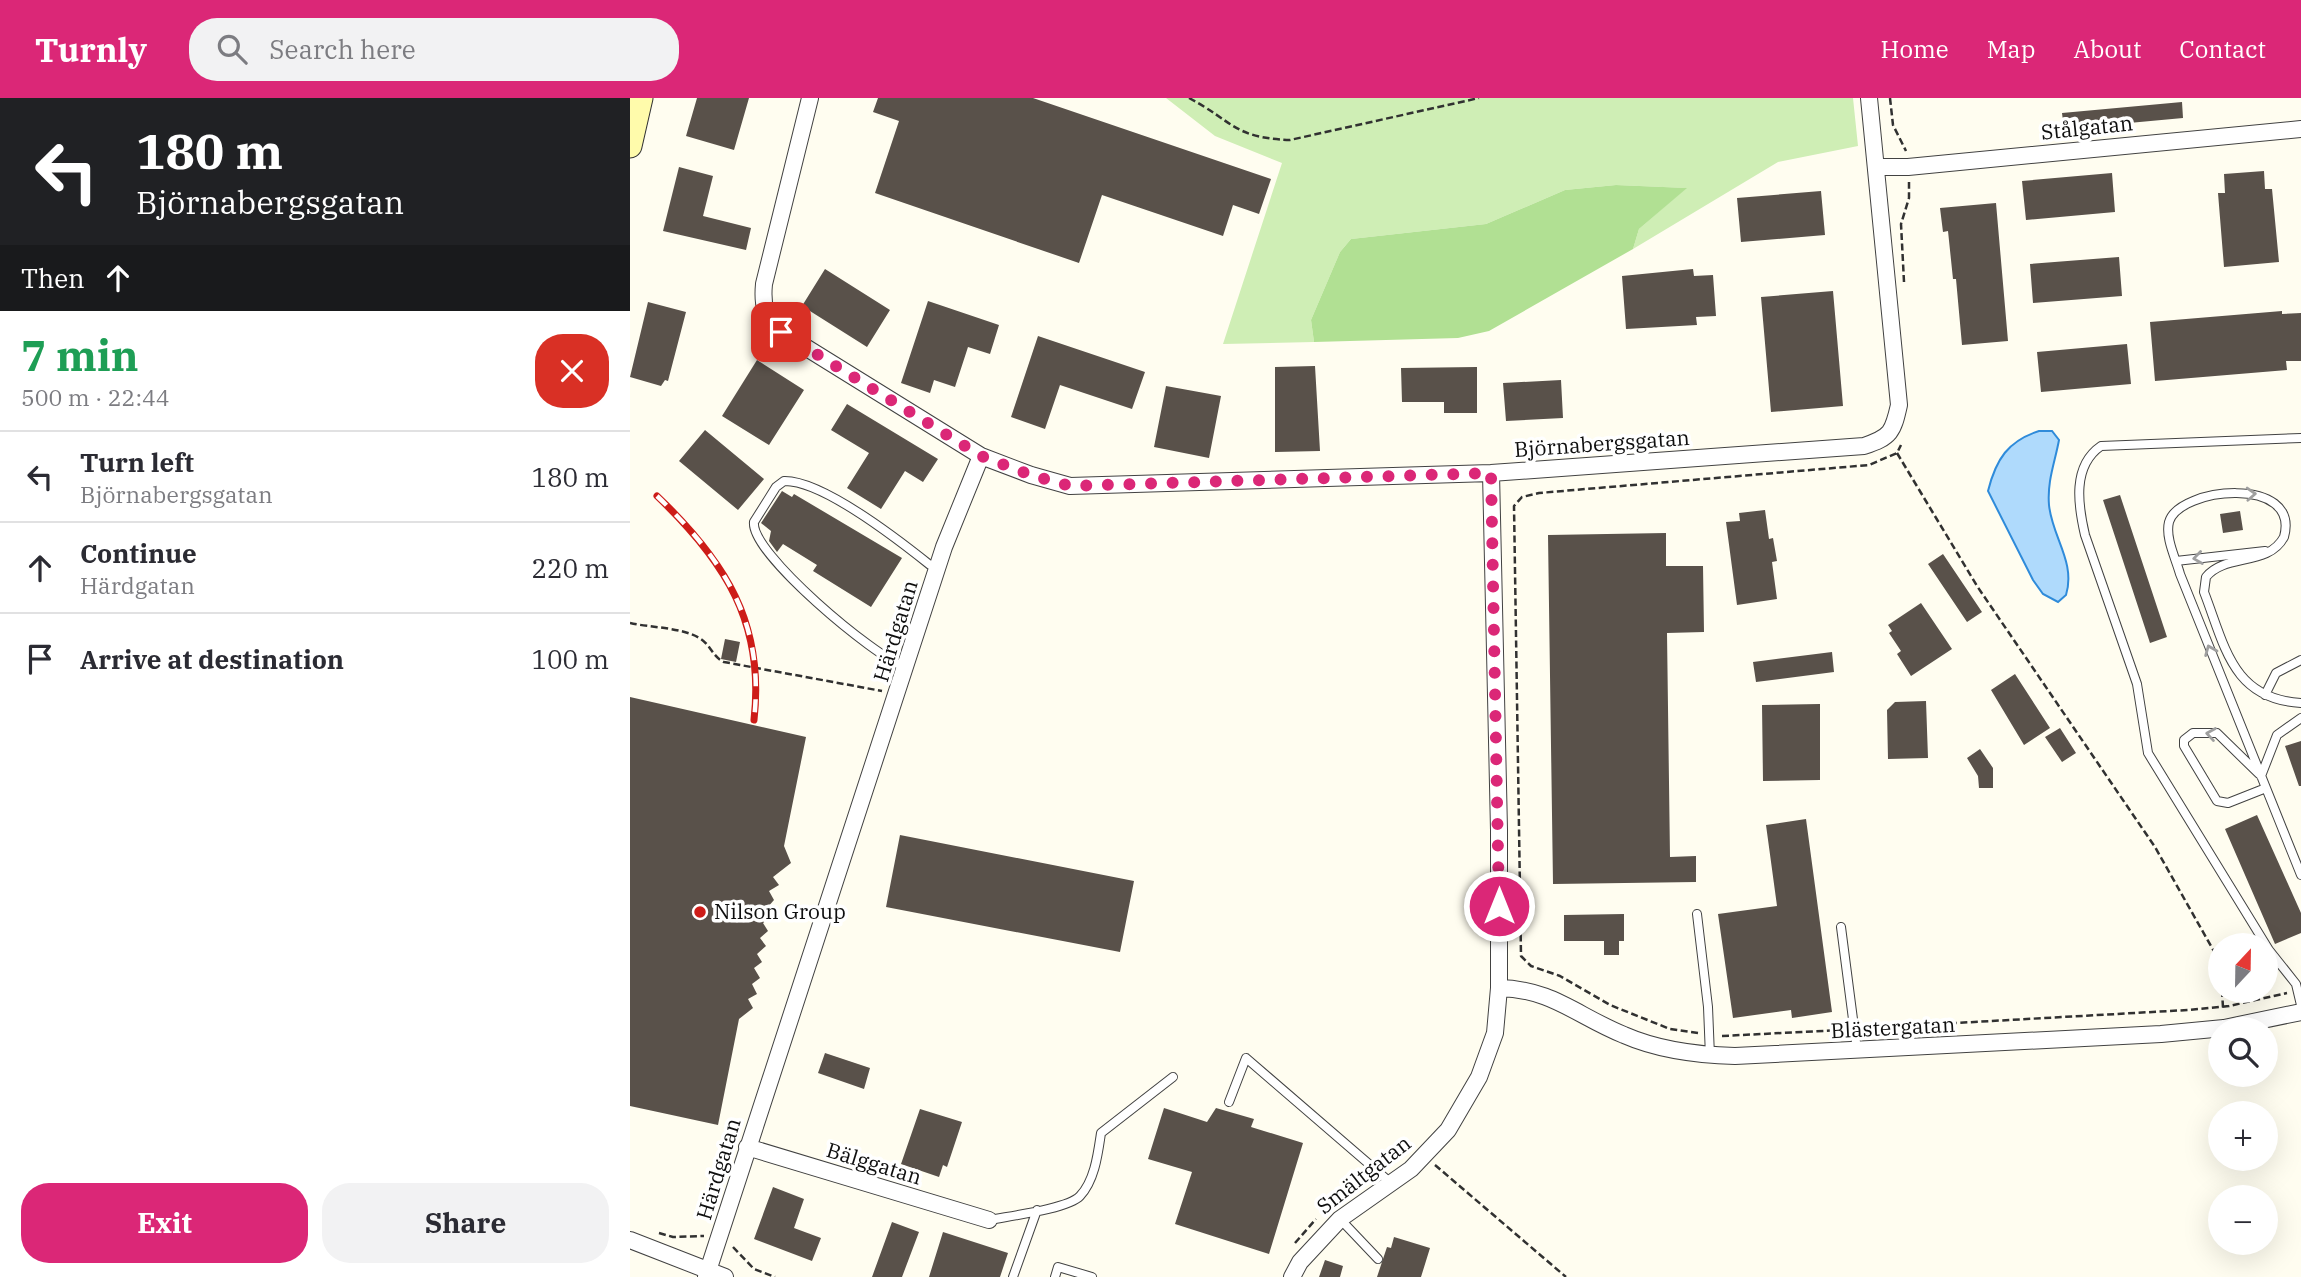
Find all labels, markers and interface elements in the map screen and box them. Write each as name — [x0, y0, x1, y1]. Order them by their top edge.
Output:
search box — [189, 18, 679, 81]
text: Turnly — [35, 28, 147, 71]
icon: search — [213, 30, 251, 68]
text: Search here — [269, 32, 416, 66]
text: Home — [1881, 33, 1949, 65]
text: Map — [1987, 33, 2035, 65]
text: About — [2073, 33, 2141, 65]
text: Contact — [2179, 33, 2266, 65]
street label: Stålgatan — [2039, 108, 2134, 146]
text: 180 m — [136, 119, 283, 182]
icon: left — [21, 126, 112, 217]
text: Björnabergsgatan — [136, 181, 404, 223]
icon: ahead — [99, 259, 137, 297]
text: Then — [21, 261, 85, 295]
pin — [751, 302, 811, 362]
icon: arrive — [762, 313, 800, 351]
text: 7 min — [21, 328, 139, 383]
button: close — [535, 334, 609, 408]
text: 500 m · 22:44 — [21, 382, 170, 412]
street label: Björnabergsgatan — [1513, 423, 1691, 463]
text: Turn left — [80, 445, 194, 479]
icon: left — [21, 458, 59, 496]
text: 180 m — [531, 460, 609, 494]
text: Björnabergsgatan — [80, 479, 273, 509]
one-way arrow — [2246, 486, 2257, 501]
text: Continue — [80, 536, 197, 570]
icon: ahead — [21, 549, 59, 587]
one-way arrow — [2192, 550, 2204, 565]
text: 220 m — [531, 551, 609, 585]
text: Härdgatan — [80, 570, 195, 600]
street label: Härdgatan — [866, 576, 924, 685]
icon: arrive — [21, 640, 59, 678]
text: Arrive at destination — [80, 642, 344, 676]
text: 100 m — [531, 642, 609, 676]
one-way arrow — [2205, 645, 2219, 657]
one-way arrow — [2205, 727, 2217, 742]
position arrow — [1462, 869, 1536, 943]
place label: Nilson Group — [714, 897, 846, 925]
marker: Nilson Group — [692, 904, 708, 920]
north arrow — [2208, 933, 2278, 1003]
map controls — [2208, 933, 2278, 1255]
street label: Blästergatan — [1830, 1010, 1956, 1044]
button: search — [2208, 1017, 2278, 1087]
button: + — [2208, 1101, 2278, 1171]
street label: Härdgatan — [689, 1114, 747, 1223]
street label: Smältgatan — [1311, 1129, 1416, 1220]
street label: Bälggatan — [823, 1135, 925, 1191]
button: Exit — [21, 1183, 308, 1263]
button: Share — [322, 1183, 609, 1263]
button: − — [2208, 1185, 2278, 1255]

